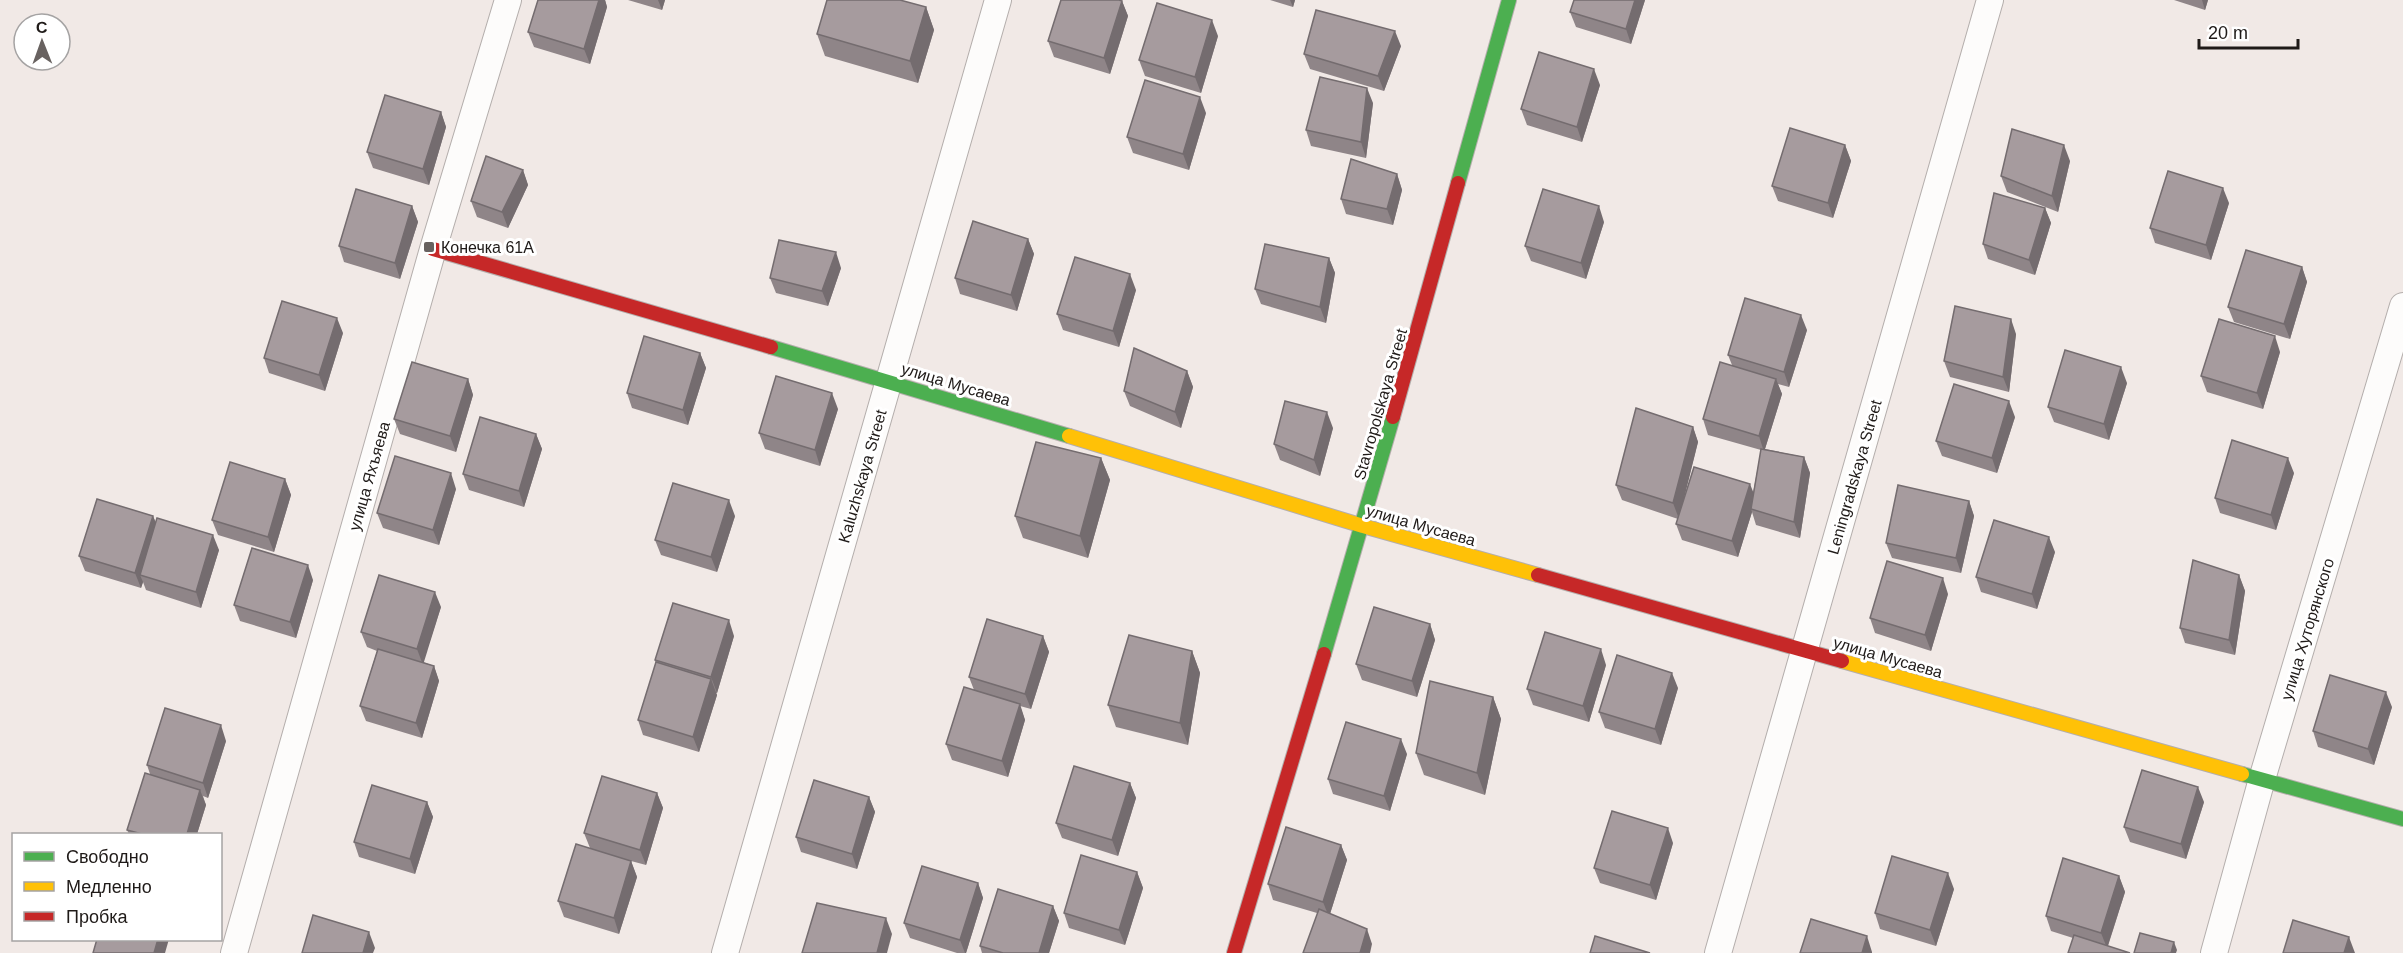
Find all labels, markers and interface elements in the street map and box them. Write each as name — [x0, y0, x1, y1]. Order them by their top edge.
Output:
north arrow — [12, 12, 72, 72]
scale bar — [2199, 12, 2298, 50]
text: С — [36, 19, 48, 36]
text: 20 m — [2208, 23, 2248, 43]
place label: Конечка 61А — [441, 239, 534, 256]
marker: Конечка 61А — [422, 240, 436, 254]
street label: Stavropolskaya Street — [1351, 326, 1410, 482]
street label: улица Мусаева — [899, 360, 1012, 409]
street label: Leningradskaya Street — [1824, 397, 1885, 556]
street label: Kaluzhskaya Street — [835, 407, 890, 545]
street label: улица Яхъяева — [346, 419, 393, 533]
street label: улица Мусаева — [1364, 502, 1478, 549]
street label: улица Хуторянского — [2278, 556, 2337, 702]
street label: улица Мусаева — [1831, 634, 1945, 681]
legend — [12, 833, 222, 941]
text: Свободно — [66, 847, 149, 867]
text: Медленно — [66, 877, 152, 897]
text: Пробка — [66, 907, 129, 927]

